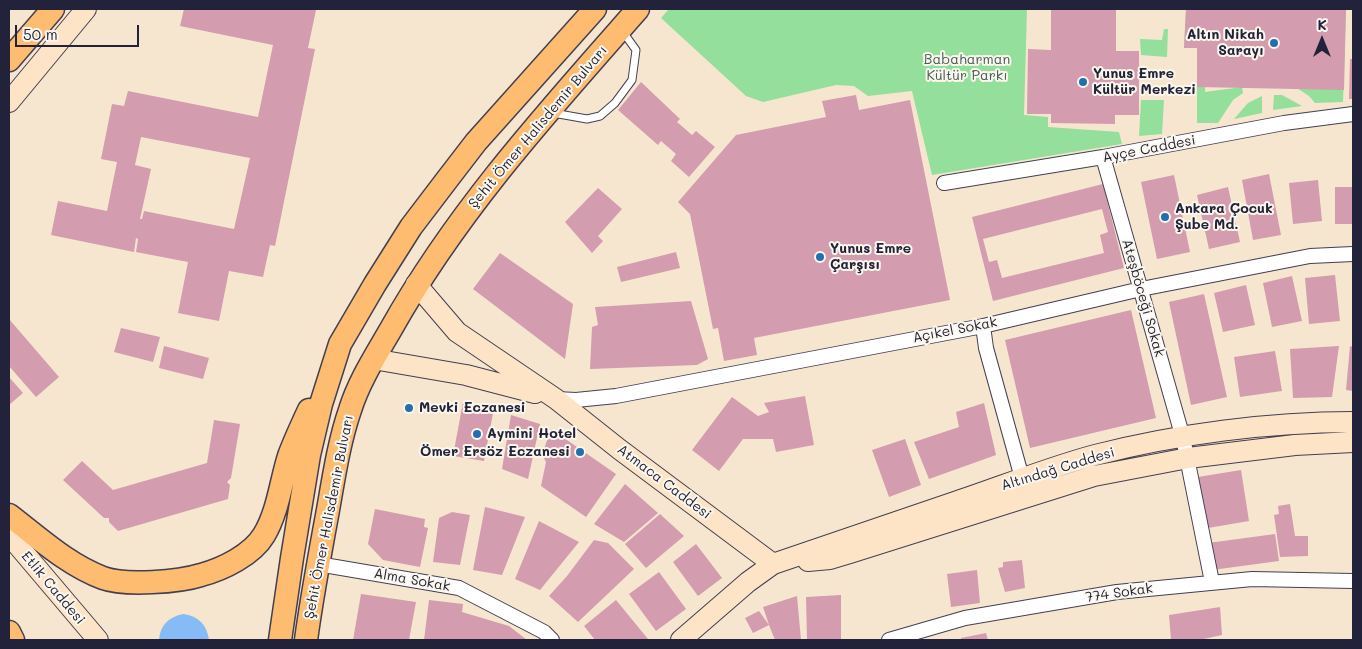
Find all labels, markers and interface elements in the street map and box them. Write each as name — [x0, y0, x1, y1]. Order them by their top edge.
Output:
scale bar — [18, 15, 141, 47]
north arrow — [1297, 15, 1347, 65]
text: K — [1317, 15, 1327, 34]
text: 50 m — [23, 24, 58, 44]
place label: Altın Nikah Sarayı — [1187, 27, 1264, 59]
marker: Altın Nikah Sarayı — [1268, 37, 1280, 49]
street label: Şehit Ömer Halisdemir Bulvarı — [465, 42, 611, 212]
park label: Babaharman Kültür Parkı — [924, 52, 1010, 84]
place label: Yunus Emre Kültür Merkezi — [1093, 66, 1196, 98]
marker: Yunus Emre Kültür Merkezi — [1077, 76, 1089, 88]
street label: Ayçe Caddesi — [1101, 132, 1197, 166]
place label: Ankara Çocuk Şube Md. — [1175, 201, 1273, 233]
marker: Ankara Çocuk Şube Md. — [1159, 211, 1171, 223]
street label: Ateşböceği Sokak — [1118, 237, 1168, 359]
place label: Yunus Emre Çarşısı — [830, 241, 911, 274]
marker: Yunus Emre Çarşısı — [814, 251, 826, 263]
street label: Açıkel Sokak — [911, 314, 999, 346]
place label: Mevki Eczanesi — [419, 400, 526, 416]
marker: Mevki Eczanesi — [403, 402, 415, 414]
street label: Şehit Ömer Halisdemir Bulvarı — [301, 414, 357, 620]
place label: Aymini Hotel — [487, 426, 576, 442]
marker: Aymini Hotel — [471, 428, 483, 440]
street label: Atmaca Caddesi — [614, 441, 714, 523]
place label: Ömer Ersöz Eczanesi — [420, 444, 570, 460]
street label: Altındağ Caddesi — [999, 444, 1117, 494]
marker: Ömer Ersöz Eczanesi — [574, 446, 586, 458]
street label: Etlik Caddesi — [18, 548, 88, 628]
street label: Alma Sokak — [372, 565, 452, 595]
street label: 774 Sokak — [1084, 580, 1154, 606]

